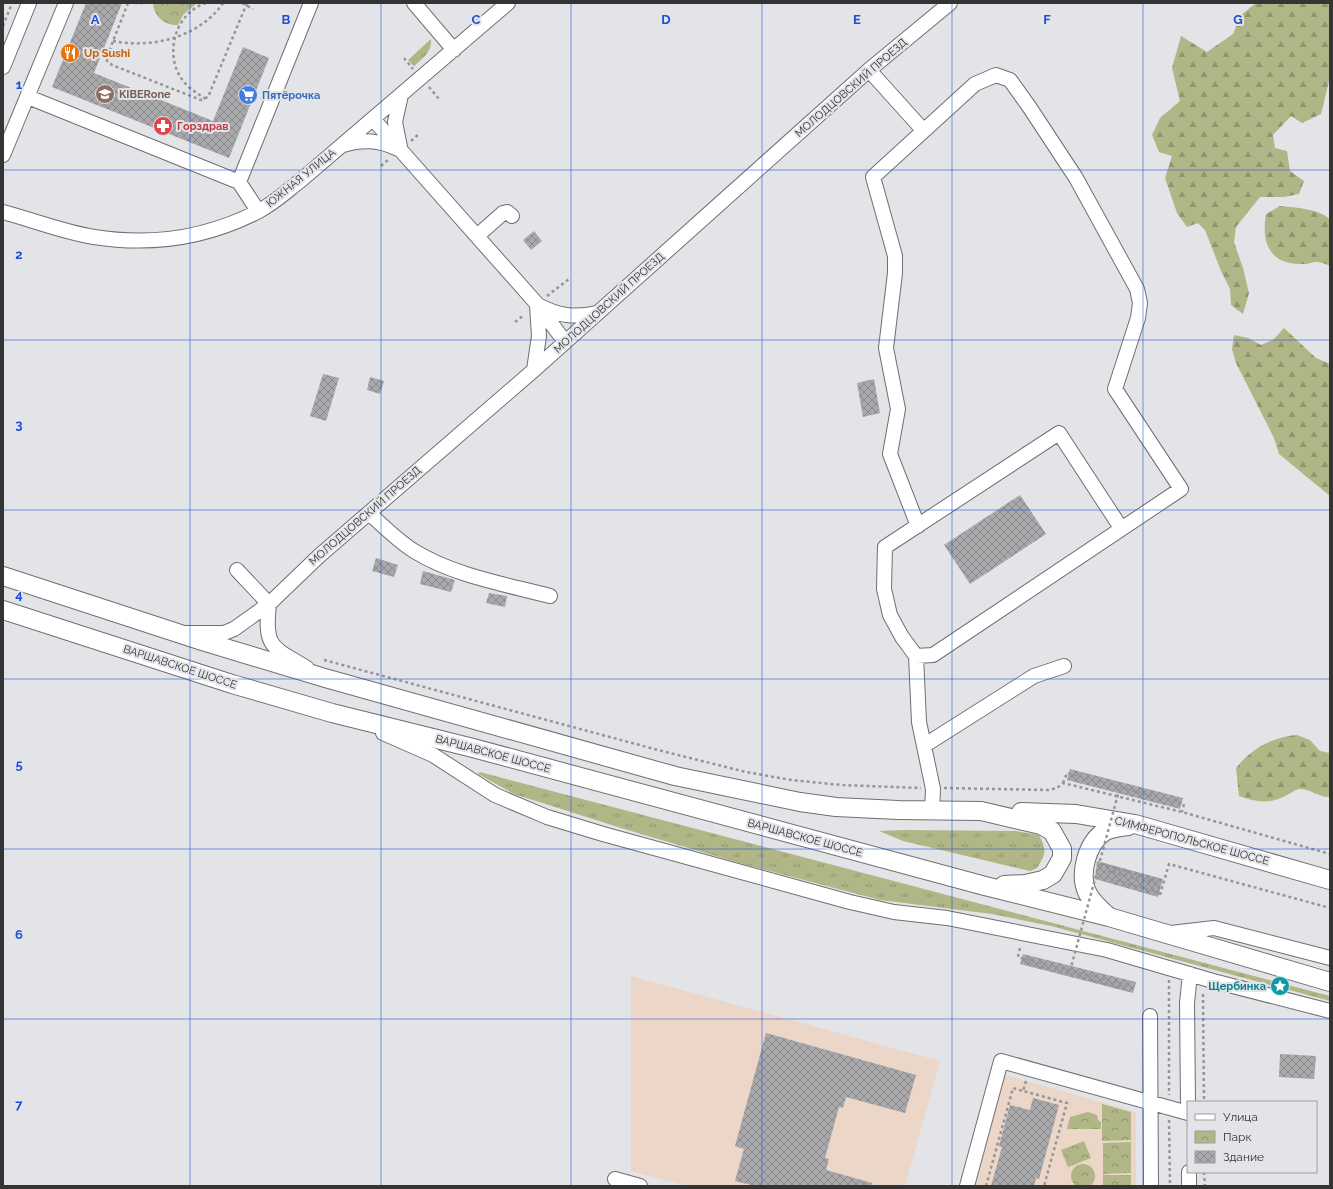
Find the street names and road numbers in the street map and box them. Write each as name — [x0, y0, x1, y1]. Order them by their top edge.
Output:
street label: МОЛОДЦОВСКИЙ ПРОЕЗД — [792, 36, 910, 140]
street label: ЮЖНАЯ УЛИЦА — [264, 146, 339, 210]
street label: МОЛОДЦОВСКИЙ ПРОЕЗД — [551, 250, 667, 356]
street label: МОЛОДЦОВСКИЙ ПРОЕЗД — [306, 464, 424, 568]
street label: ВАРШАВСКОЕ ШОССЕ — [121, 642, 239, 692]
street label: ВАРШАВСКОЕ ШОССЕ — [434, 732, 552, 776]
street label: СИМФЕРОПОЛЬСКОЕ ШОССЕ — [1113, 814, 1271, 868]
street label: ВАРШАВСКОЕ ШОССЕ — [746, 816, 864, 860]

